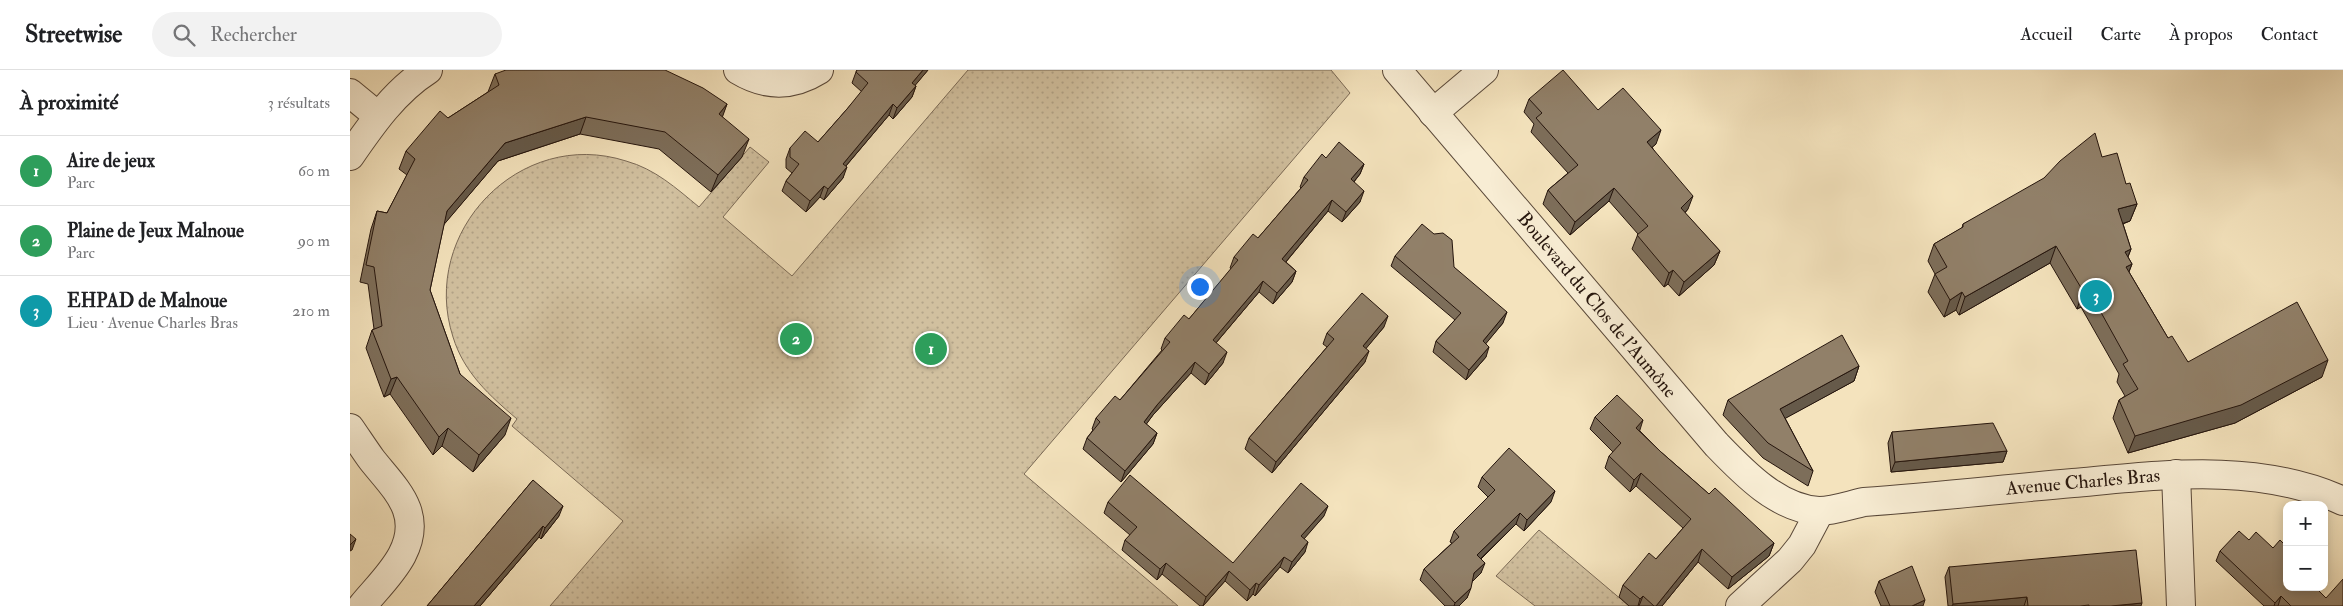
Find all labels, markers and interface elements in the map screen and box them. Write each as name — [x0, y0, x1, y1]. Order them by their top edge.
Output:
search box — [152, 12, 502, 57]
text: Streetwise — [25, 19, 122, 50]
icon: search — [170, 21, 198, 49]
text: Rechercher — [210, 23, 297, 47]
text: Accueil — [2020, 23, 2073, 46]
text: Carte — [2101, 23, 2141, 46]
text: À propos — [2169, 23, 2233, 46]
text: Contact — [2261, 23, 2318, 46]
text: À proximité — [20, 89, 118, 116]
text: 3 résultats — [268, 93, 330, 113]
text: Aire de jeux — [67, 149, 155, 173]
text: 1 — [33, 161, 39, 181]
text: 60 m — [298, 161, 330, 181]
text: Parc — [67, 173, 95, 193]
street label: Boulevard du Clos de l'Aumône — [1512, 207, 1682, 403]
text: Plaine de Jeux Malnoue — [67, 219, 244, 243]
text: 2 — [32, 231, 40, 251]
text: 90 m — [298, 231, 330, 251]
text: Parc — [67, 243, 95, 263]
your location — [1187, 274, 1213, 300]
pin: 3 — [2080, 277, 2112, 315]
text: EHPAD de Malnoue — [67, 289, 227, 313]
text: 3 — [33, 301, 39, 321]
text: 210 m — [292, 301, 330, 321]
text: Lieu · Avenue Charles Bras — [67, 313, 238, 333]
pin: 2 — [780, 320, 812, 358]
pin: 1 — [915, 330, 947, 368]
street label: Avenue Charles Bras — [2004, 463, 2161, 501]
map controls — [2283, 501, 2328, 591]
button: + — [2283, 501, 2328, 546]
button: − — [2283, 546, 2328, 591]

